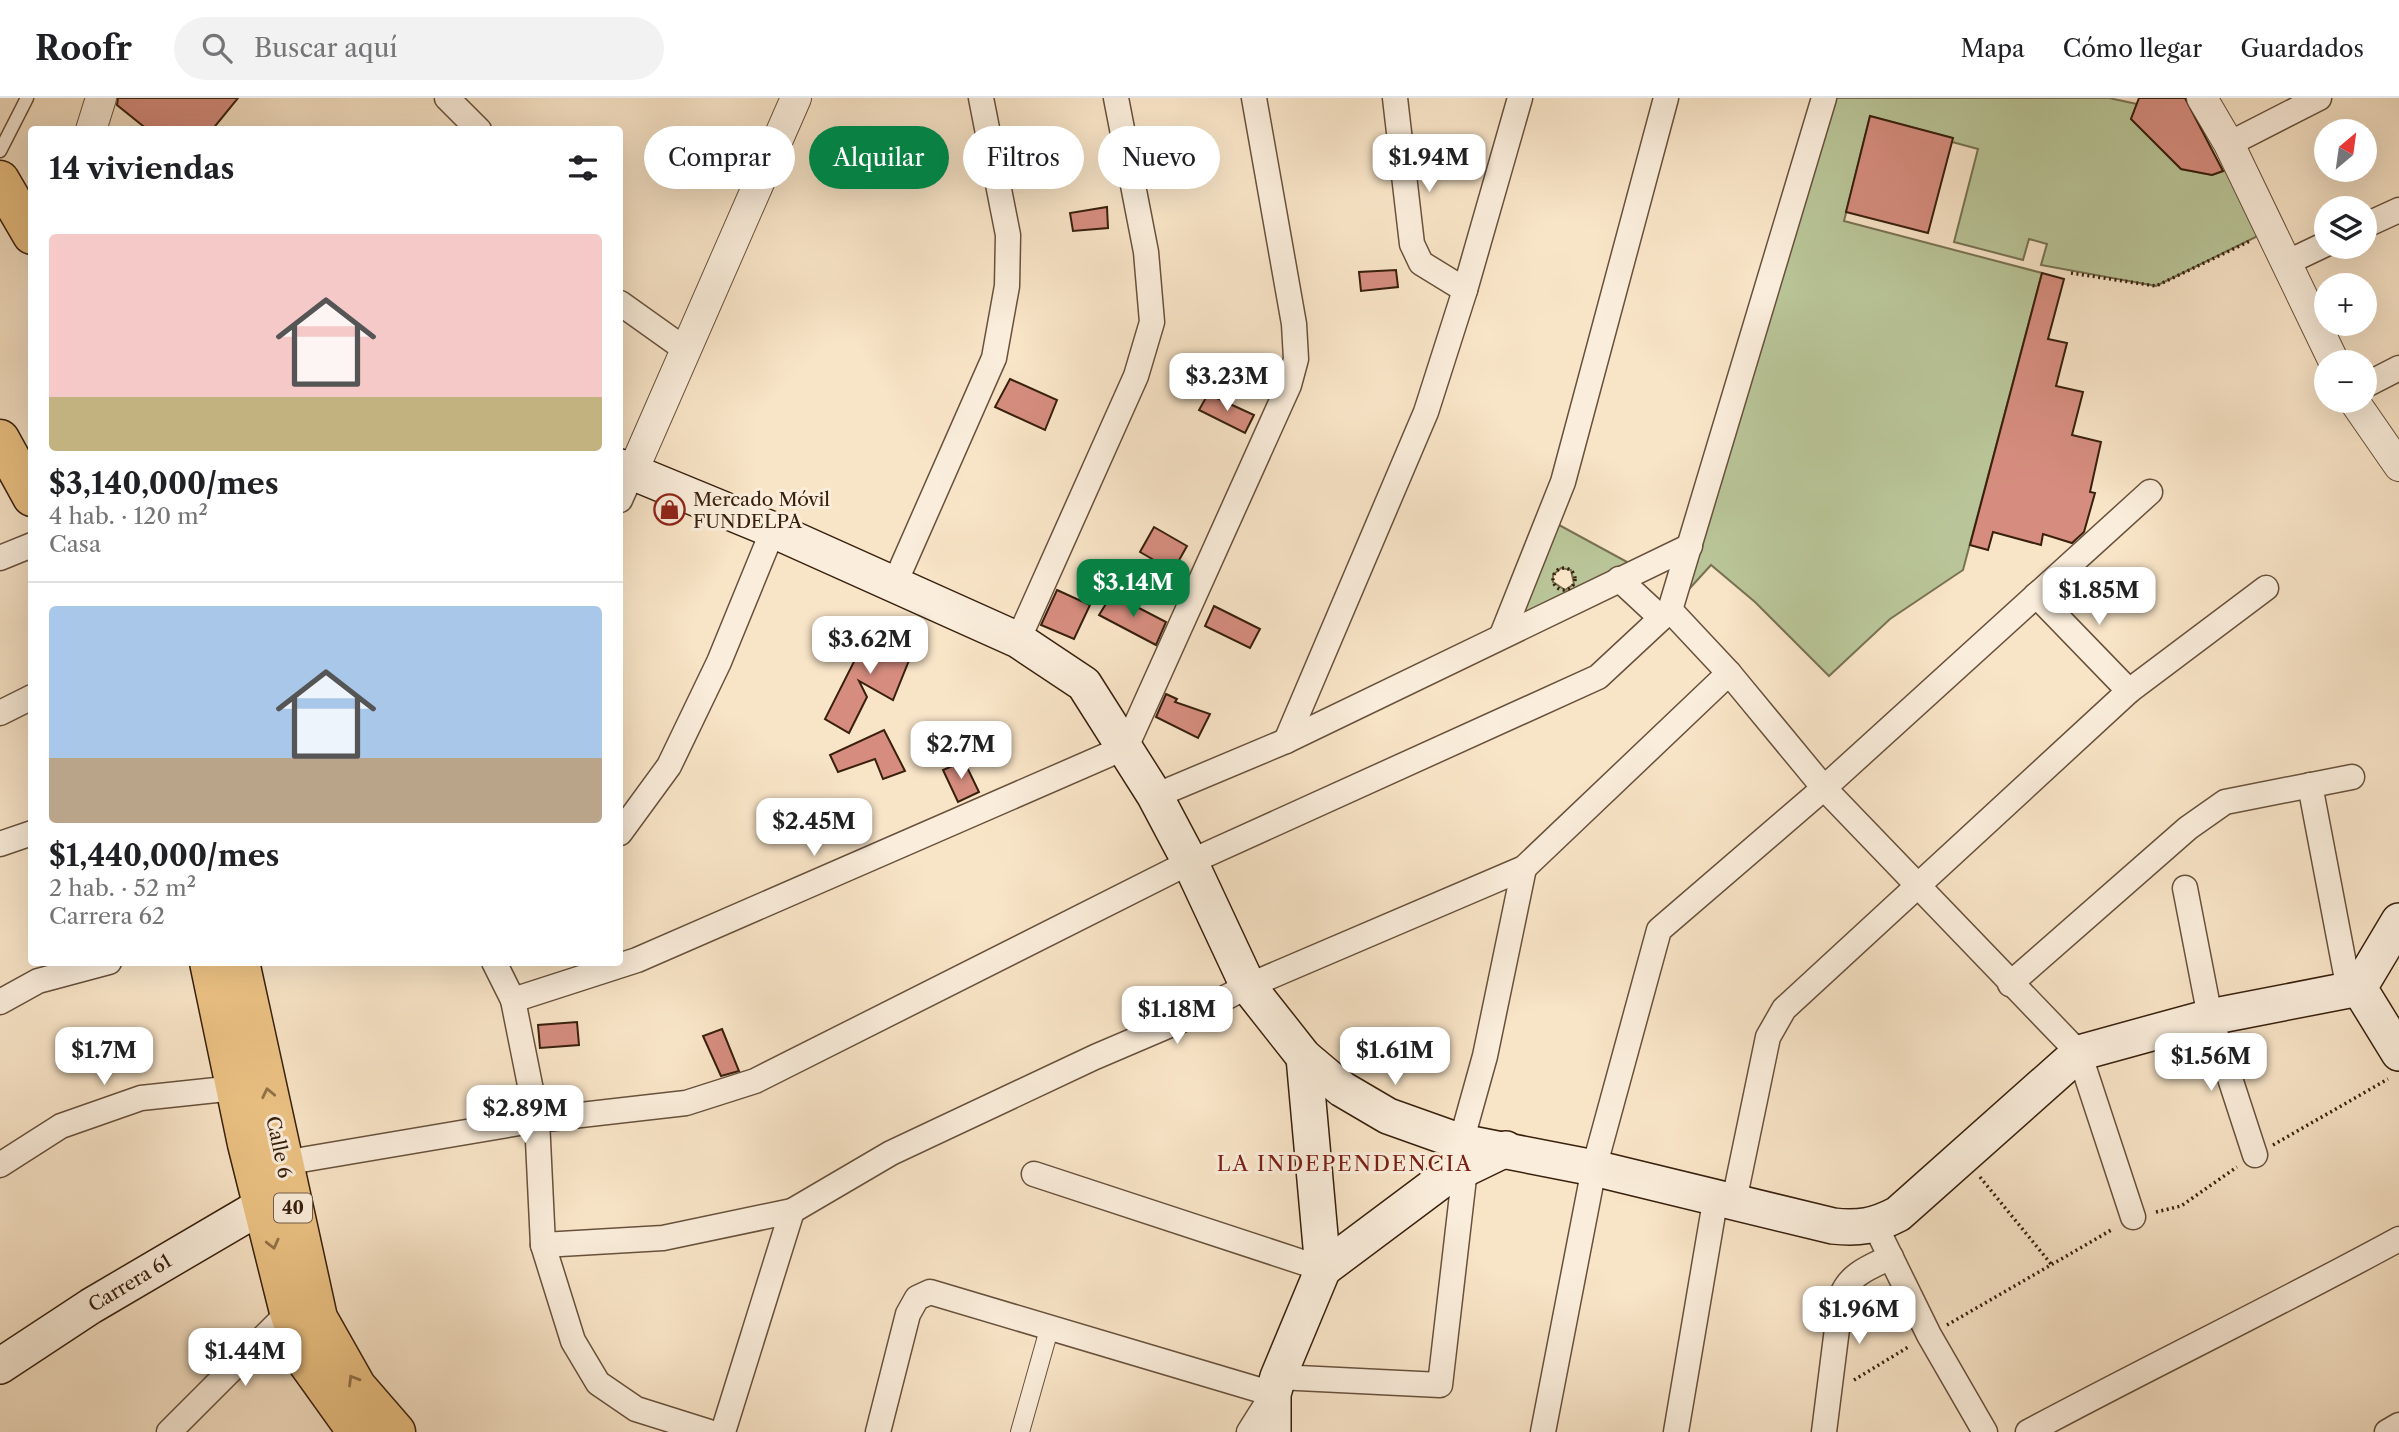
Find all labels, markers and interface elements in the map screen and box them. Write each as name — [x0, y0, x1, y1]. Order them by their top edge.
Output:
search box — [174, 17, 664, 80]
text: Roofr — [35, 28, 132, 69]
icon: search — [198, 29, 236, 67]
text: Buscar aquí — [254, 32, 398, 64]
text: Mapa — [1960, 34, 2025, 63]
text: Cómo llegar — [2063, 34, 2202, 63]
text: Guardados — [2240, 34, 2364, 63]
north arrow — [2314, 119, 2376, 182]
map controls — [2314, 119, 2377, 413]
chip: Comprar — [644, 126, 795, 189]
chip: Alquilar — [809, 126, 949, 189]
chip: Filtros — [963, 126, 1084, 189]
chip: Nuevo — [1098, 126, 1220, 189]
pin: $1.94M — [1372, 134, 1486, 194]
text: $1.94M — [1389, 143, 1469, 171]
icon: filters — [564, 149, 602, 187]
text: 14 viviendas — [49, 150, 235, 187]
button: layers — [2314, 196, 2377, 259]
button: + — [2314, 273, 2377, 336]
icon: home — [263, 279, 389, 405]
button: − — [2314, 350, 2377, 413]
pin: $3.23M — [1170, 354, 1284, 413]
text: $3.23M — [1185, 362, 1269, 390]
text: $3,140,000/mes — [49, 465, 279, 502]
place label: Mercado Móvil FUNDELPA — [693, 488, 830, 533]
shop icon: Mercado Móvil FUNDELPA — [653, 493, 687, 527]
text: 4 hab. · 120 m² — [49, 502, 208, 530]
text: Casa — [49, 530, 101, 558]
pin: $3.14M — [1076, 560, 1190, 619]
text: $3.14M — [1093, 568, 1173, 596]
pin: $1.85M — [2042, 568, 2156, 627]
text: $1.85M — [2059, 576, 2139, 604]
pin: $3.62M — [813, 616, 927, 676]
text: $3.62M — [828, 625, 912, 653]
icon: home — [263, 651, 389, 777]
pin: $2.7M — [912, 722, 1010, 781]
text: $2.7M — [927, 730, 995, 758]
pin: $2.45M — [757, 798, 871, 858]
text: $2.45M — [772, 807, 856, 835]
text: $1,440,000/mes — [49, 837, 280, 874]
text: 2 hab. · 52 m² — [49, 874, 196, 902]
text: Carrera 62 — [49, 902, 165, 930]
pin: $1.18M — [1120, 986, 1234, 1046]
text: $1.18M — [1138, 995, 1216, 1023]
pin: $1.7M — [55, 1028, 153, 1087]
pin: $1.61M — [1338, 1028, 1452, 1087]
pin: $1.56M — [2154, 1034, 2268, 1093]
text: $1.7M — [71, 1036, 137, 1064]
text: $1.61M — [1356, 1036, 1434, 1064]
text: $1.56M — [2171, 1042, 2251, 1070]
pin: $2.89M — [468, 1086, 582, 1145]
one-way arrow — [261, 1087, 276, 1099]
text: $2.89M — [482, 1094, 568, 1122]
street label: Calle 6 — [261, 1114, 297, 1180]
district label: LA INDEPENDENCIA — [1217, 1151, 1473, 1176]
road number: 40 — [274, 1194, 312, 1223]
one-way arrow — [265, 1238, 279, 1250]
street label: Carrera 61 — [84, 1249, 176, 1317]
pin: $1.96M — [1802, 1286, 1916, 1346]
text: $1.96M — [1819, 1295, 1899, 1323]
pin: $1.44M — [188, 1328, 302, 1388]
text: $1.44M — [204, 1337, 286, 1365]
one-way arrow — [348, 1374, 361, 1387]

